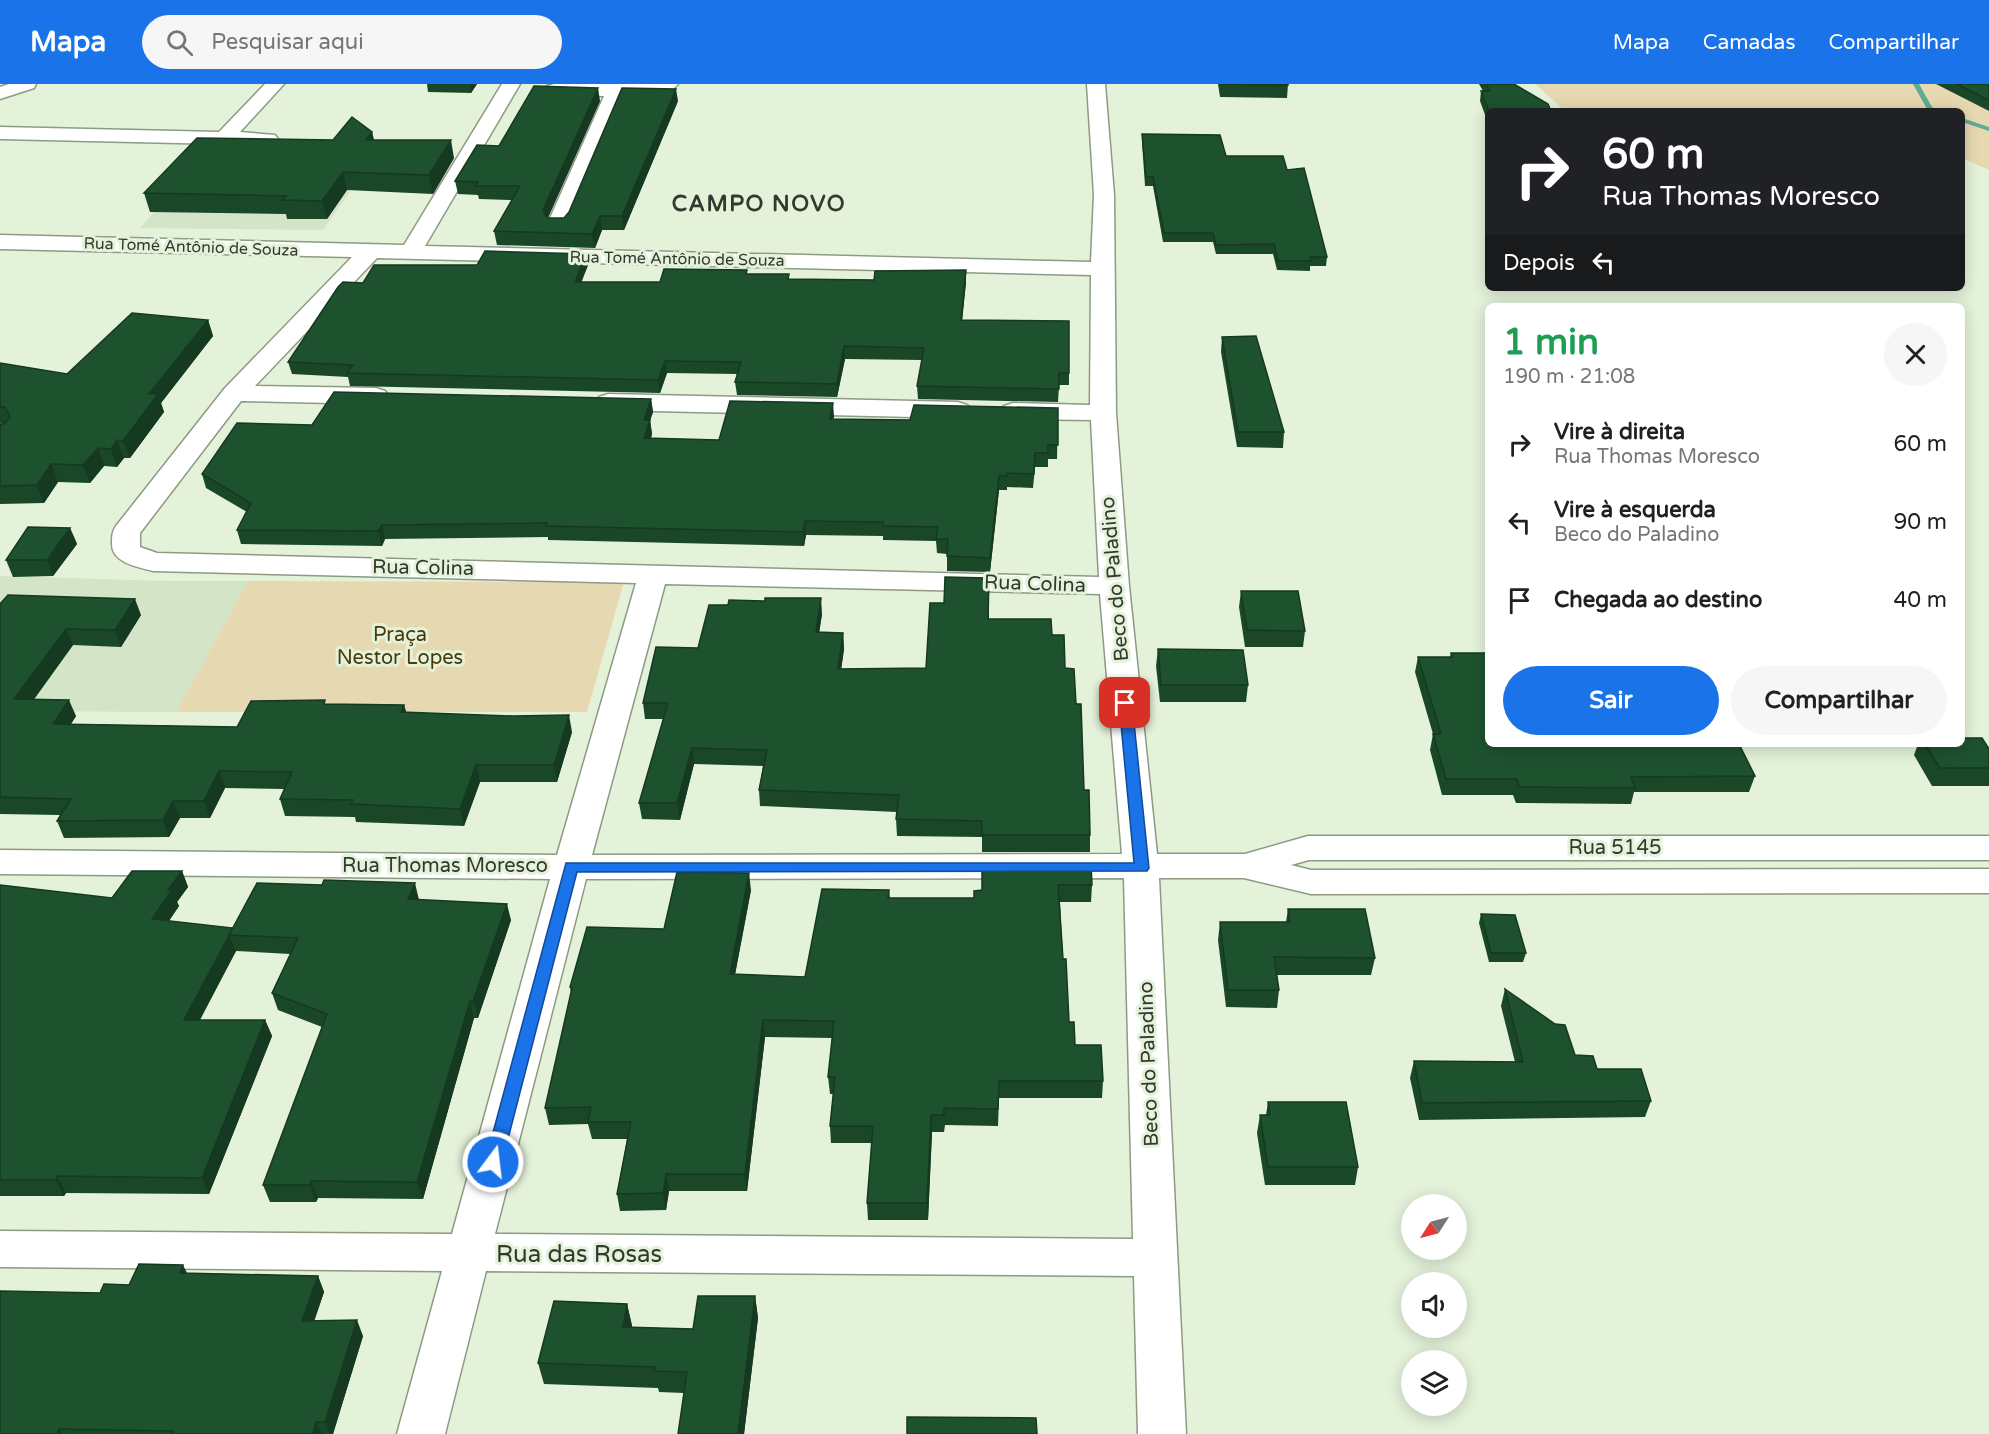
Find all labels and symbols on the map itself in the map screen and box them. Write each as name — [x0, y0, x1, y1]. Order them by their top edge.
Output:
district label: CAMPO NOVO — [672, 191, 846, 217]
street label: Rua Tomé Antônio de Souza — [83, 233, 299, 261]
street label: Rua Tomé Antônio de Souza — [569, 247, 785, 271]
street label: Beco do Paladino — [1096, 496, 1134, 662]
street label: Rua Colina — [372, 555, 474, 581]
street label: Rua Colina — [984, 570, 1086, 598]
park label: Praça Nestor Lopes — [337, 623, 463, 670]
pin — [1099, 677, 1150, 728]
street label: Rua 5145 — [1568, 836, 1662, 860]
street label: Rua Thomas Moresco — [342, 854, 548, 878]
street label: Beco do Paladino — [1134, 981, 1164, 1147]
position arrow — [461, 1130, 525, 1194]
north arrow — [1401, 1194, 1467, 1260]
street label: Rua das Rosas — [496, 1240, 662, 1269]

